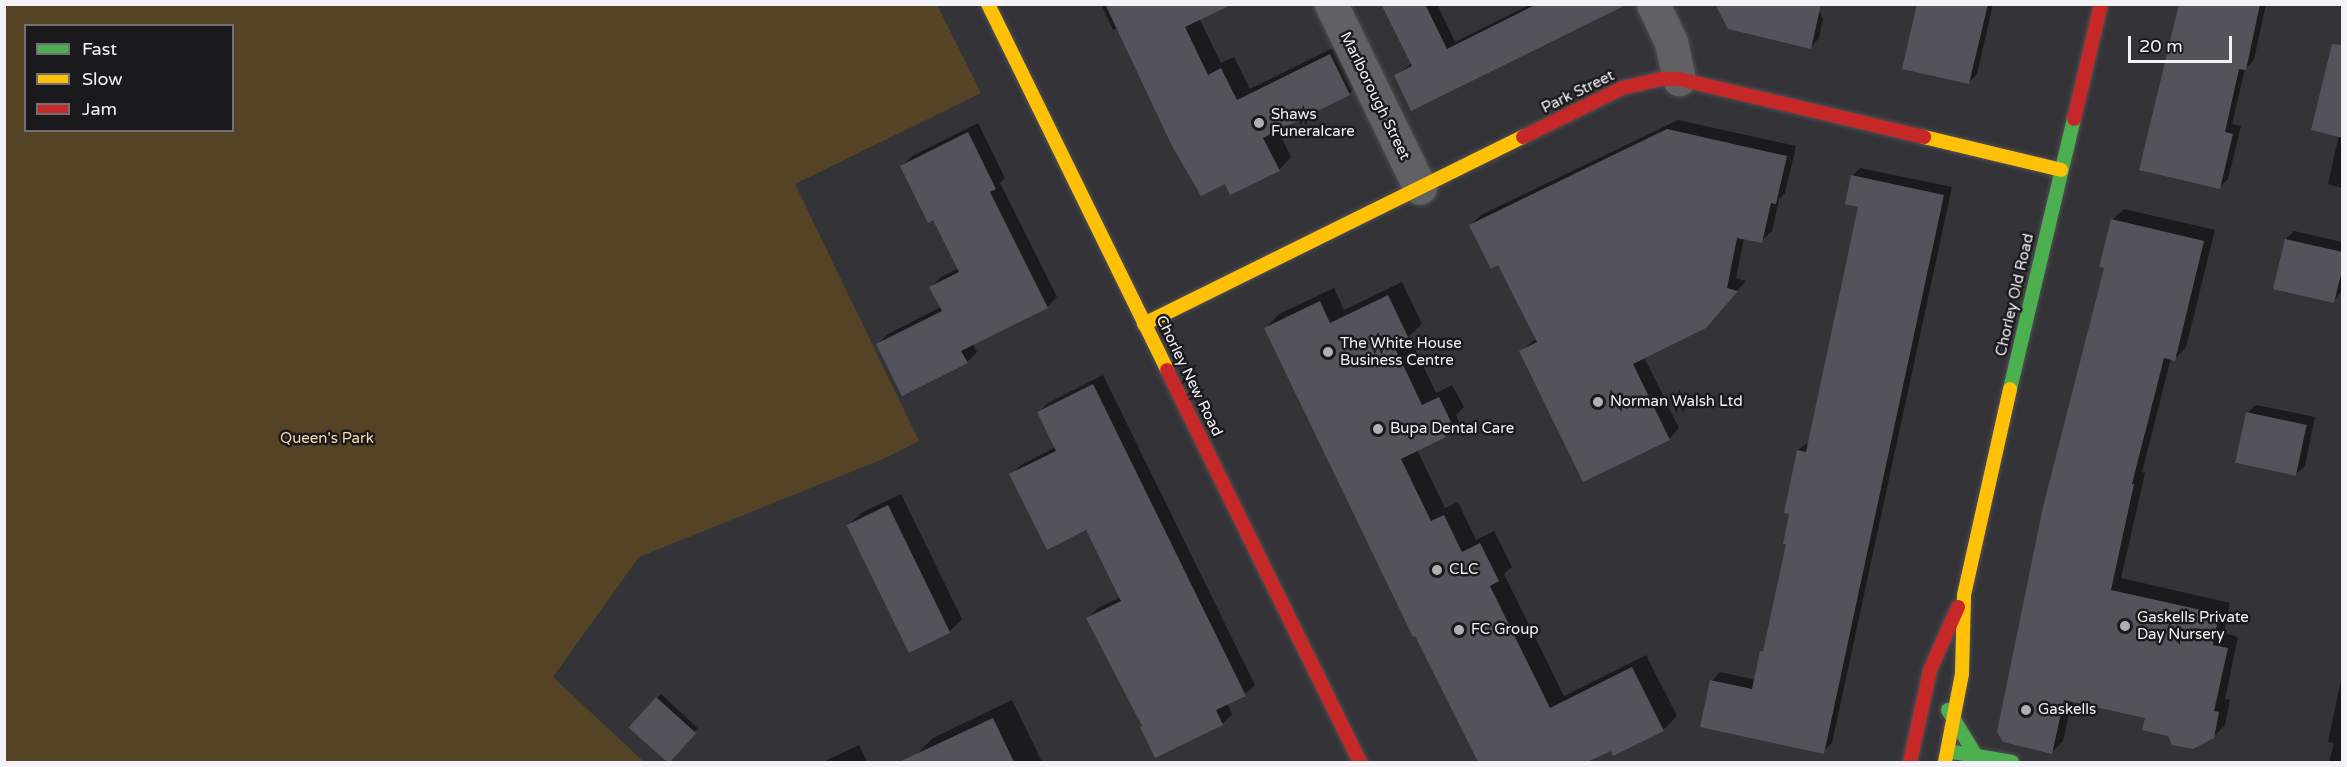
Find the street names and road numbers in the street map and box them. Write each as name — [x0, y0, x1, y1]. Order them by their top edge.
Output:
street label: Marlborough Street — [1336, 29, 1414, 163]
street label: Park Street — [1539, 67, 1617, 117]
street label: Chorley Old Road — [1992, 232, 2038, 358]
street label: Chorley New Road — [1152, 313, 1226, 439]

